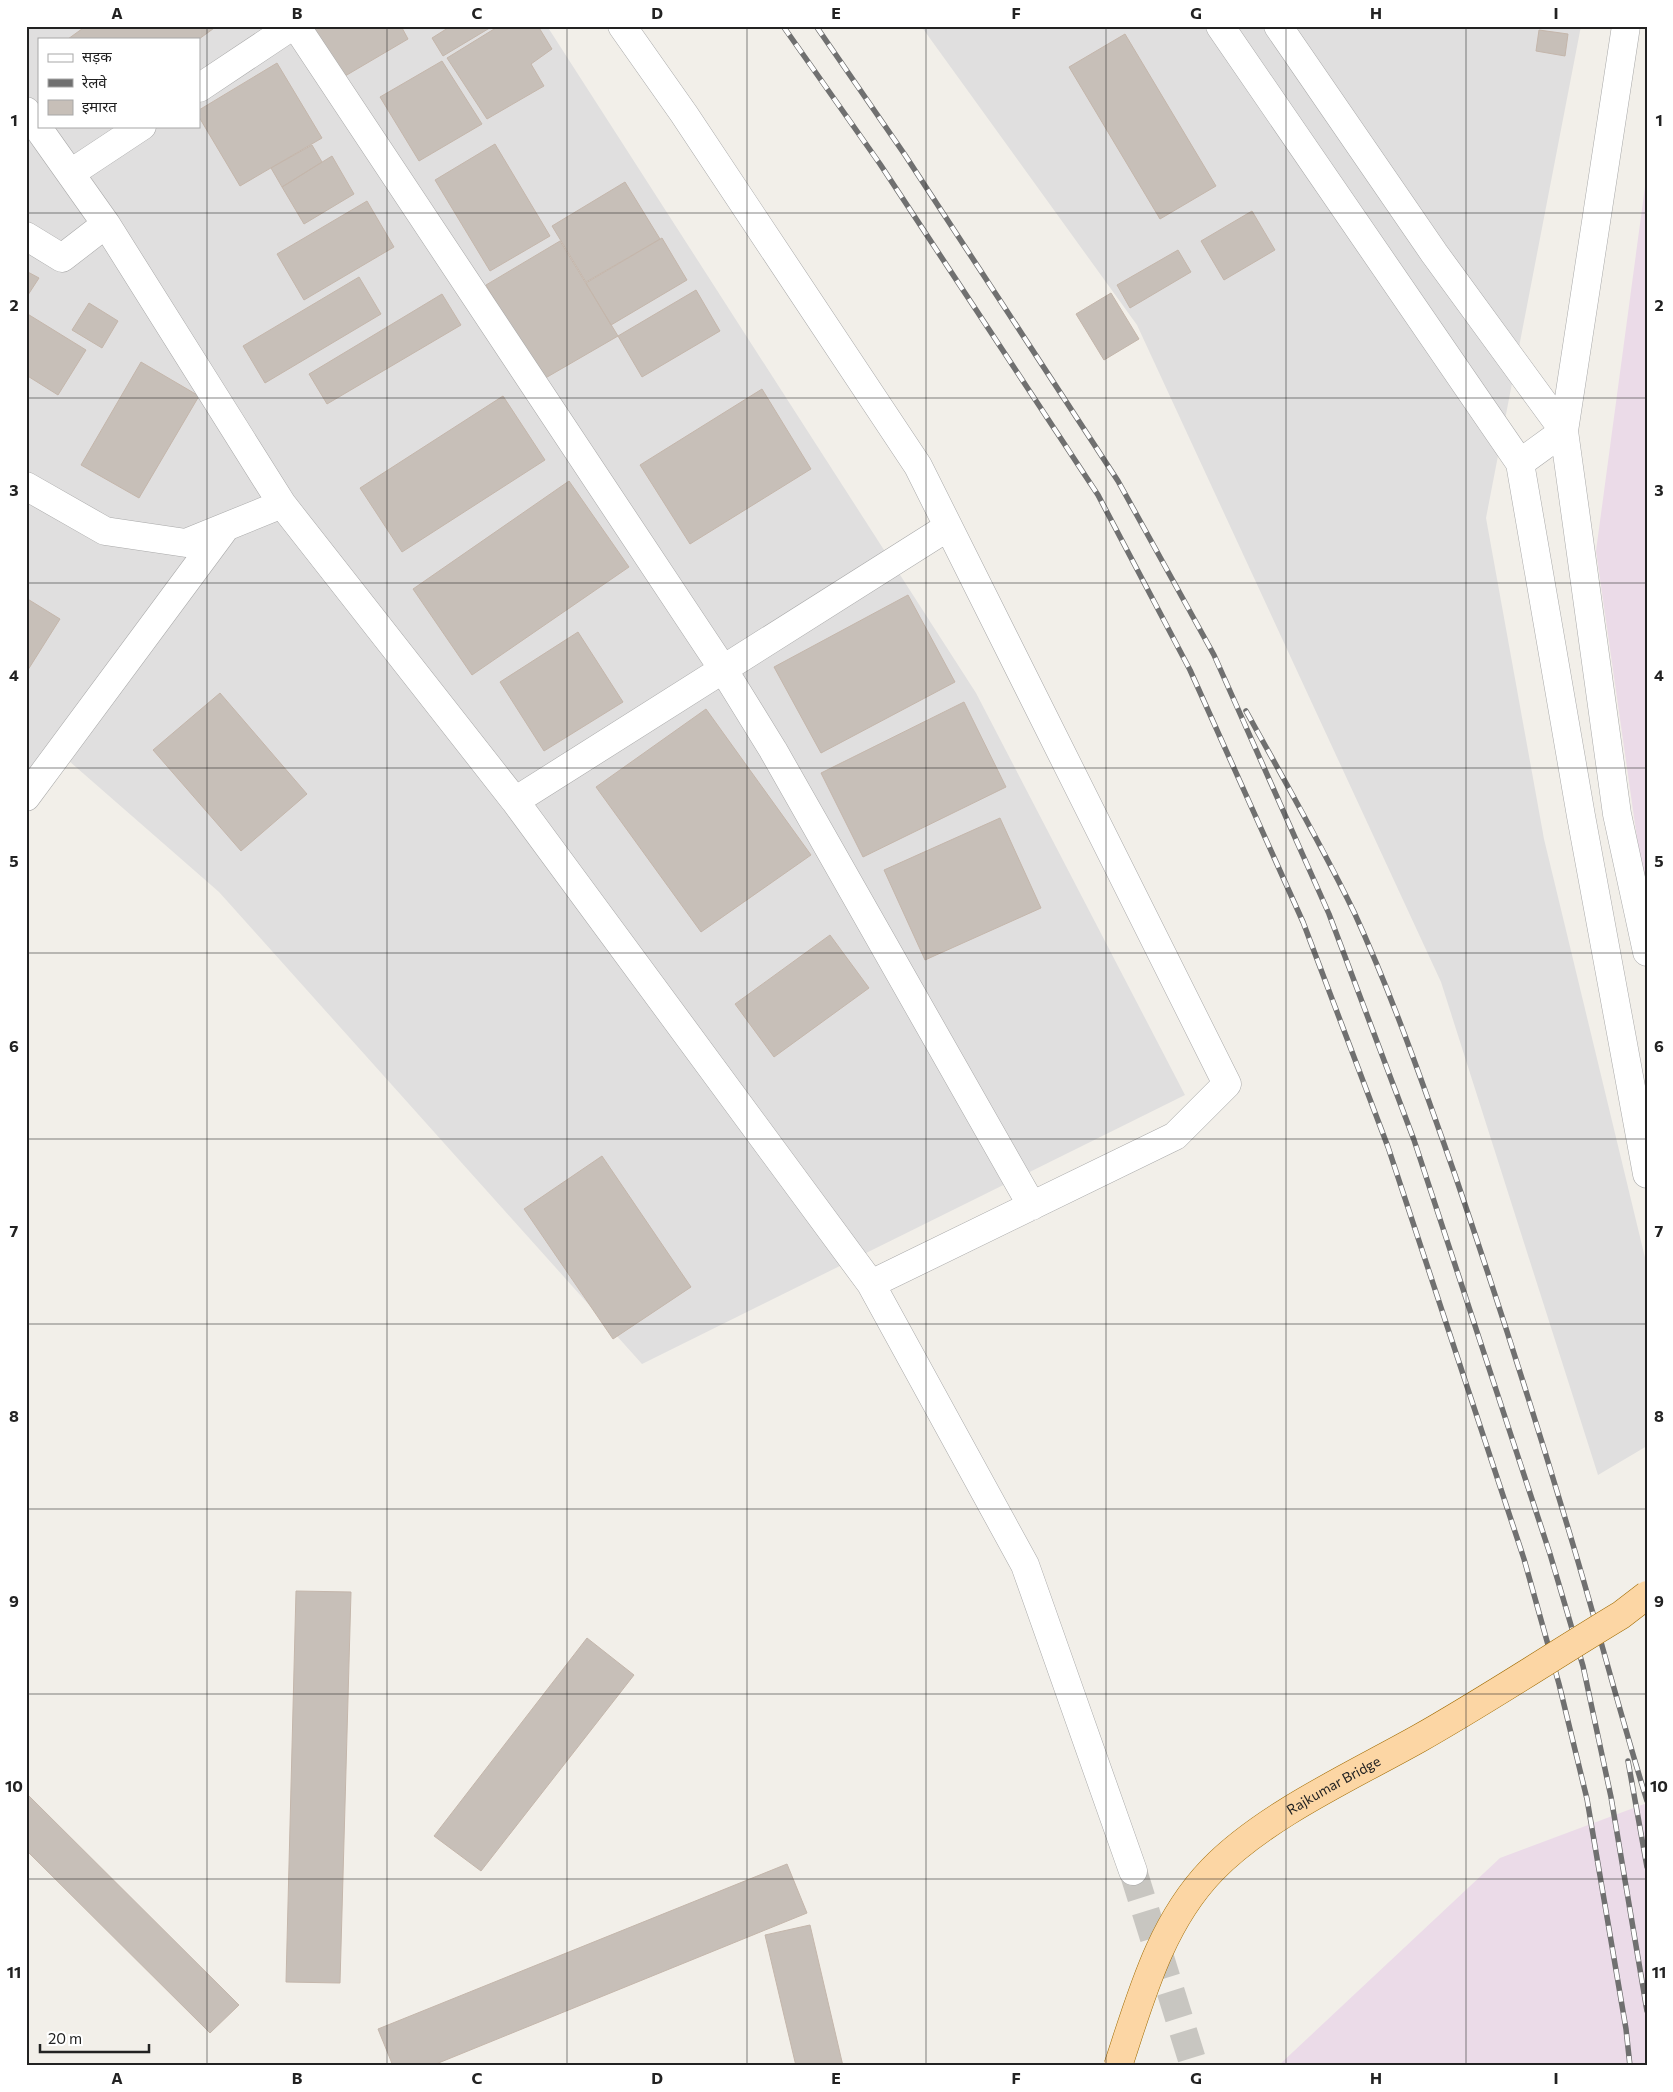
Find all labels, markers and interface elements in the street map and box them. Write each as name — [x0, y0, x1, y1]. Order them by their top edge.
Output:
text: A — [111, 3, 123, 22]
text: B — [292, 3, 303, 22]
text: C — [472, 3, 483, 22]
text: D — [651, 3, 663, 22]
text: E — [831, 3, 841, 22]
text: F — [1011, 3, 1021, 22]
text: G — [1190, 3, 1202, 22]
text: H — [1370, 3, 1382, 22]
text: I — [1553, 3, 1559, 22]
legend — [38, 38, 200, 128]
text: सड़क — [82, 47, 112, 65]
text: रेलवे — [81, 73, 107, 91]
text: इमारत — [82, 97, 117, 115]
text: 1 — [10, 110, 18, 129]
text: 1 — [1655, 110, 1663, 129]
text: 2 — [9, 295, 19, 314]
text: 2 — [1654, 295, 1664, 314]
text: 3 — [9, 480, 19, 499]
text: 3 — [1654, 480, 1664, 499]
text: 4 — [9, 665, 19, 684]
text: 4 — [1654, 665, 1664, 684]
text: 5 — [9, 851, 19, 870]
text: 5 — [1654, 851, 1664, 870]
text: 6 — [9, 1036, 19, 1055]
text: 6 — [1654, 1036, 1664, 1055]
text: 7 — [10, 1221, 19, 1240]
text: 7 — [1655, 1221, 1664, 1240]
text: 8 — [9, 1406, 19, 1425]
text: 8 — [1654, 1406, 1664, 1425]
text: 9 — [9, 1591, 19, 1610]
text: 9 — [1654, 1591, 1664, 1610]
street label: Rajkumar Bridge — [1283, 1752, 1383, 1818]
text: 10 — [5, 1776, 23, 1795]
text: 10 — [1650, 1776, 1668, 1795]
text: 11 — [7, 1962, 21, 1981]
text: 11 — [1652, 1962, 1666, 1981]
scale bar — [40, 2022, 149, 2054]
text: 20 m — [48, 2029, 82, 2047]
text: A — [111, 2068, 123, 2087]
text: B — [292, 2068, 303, 2087]
text: C — [472, 2068, 483, 2087]
text: D — [651, 2068, 663, 2087]
text: E — [831, 2068, 841, 2087]
text: F — [1011, 2068, 1021, 2087]
text: G — [1190, 2068, 1202, 2087]
text: H — [1370, 2068, 1382, 2087]
text: I — [1553, 2068, 1559, 2087]

